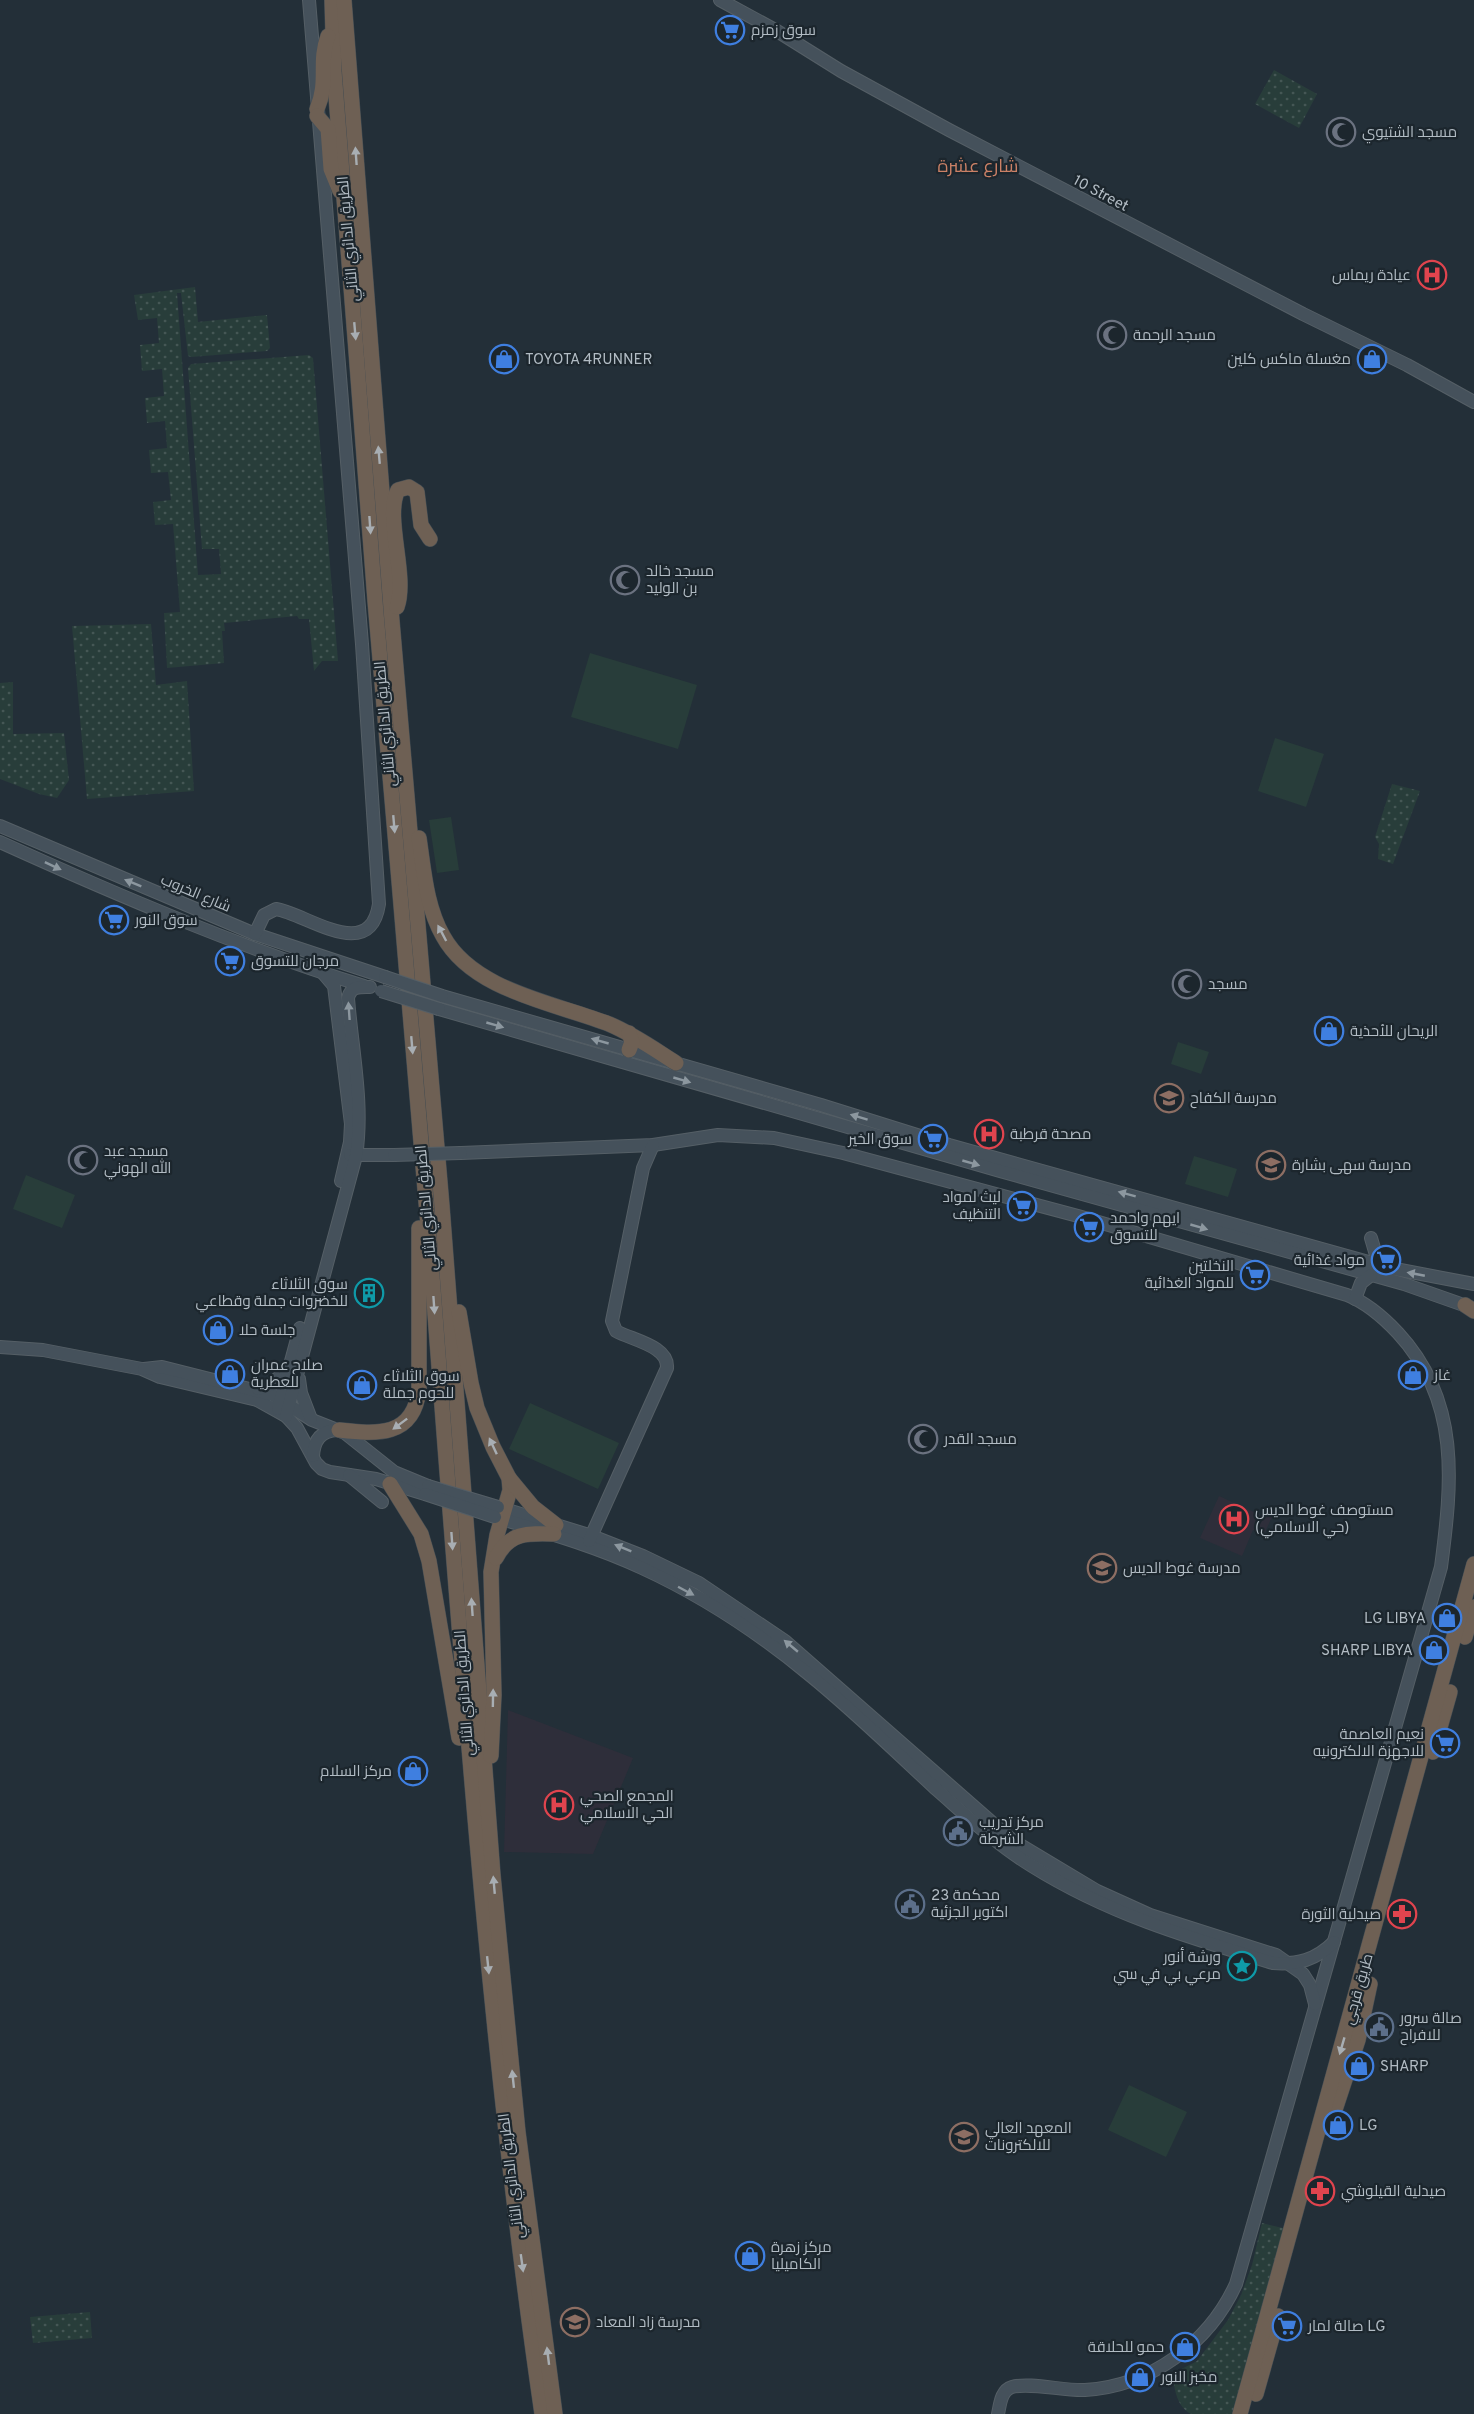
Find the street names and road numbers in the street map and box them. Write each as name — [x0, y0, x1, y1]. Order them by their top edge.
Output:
street label: 10 Street — [1069, 172, 1131, 217]
street label: الطريق الدائري الثاني — [335, 175, 365, 302]
street label: الطريق الدائري الثاني — [372, 660, 402, 787]
street label: شارع الخروب — [157, 871, 233, 918]
street label: الطريق الدائري الثاني — [413, 1144, 443, 1271]
street label: الطريق الدائري الثاني — [452, 1629, 480, 1756]
street label: طريق قرجي — [1340, 1952, 1380, 2027]
street label: الطريق الدائري الثاني — [495, 2112, 531, 2240]

